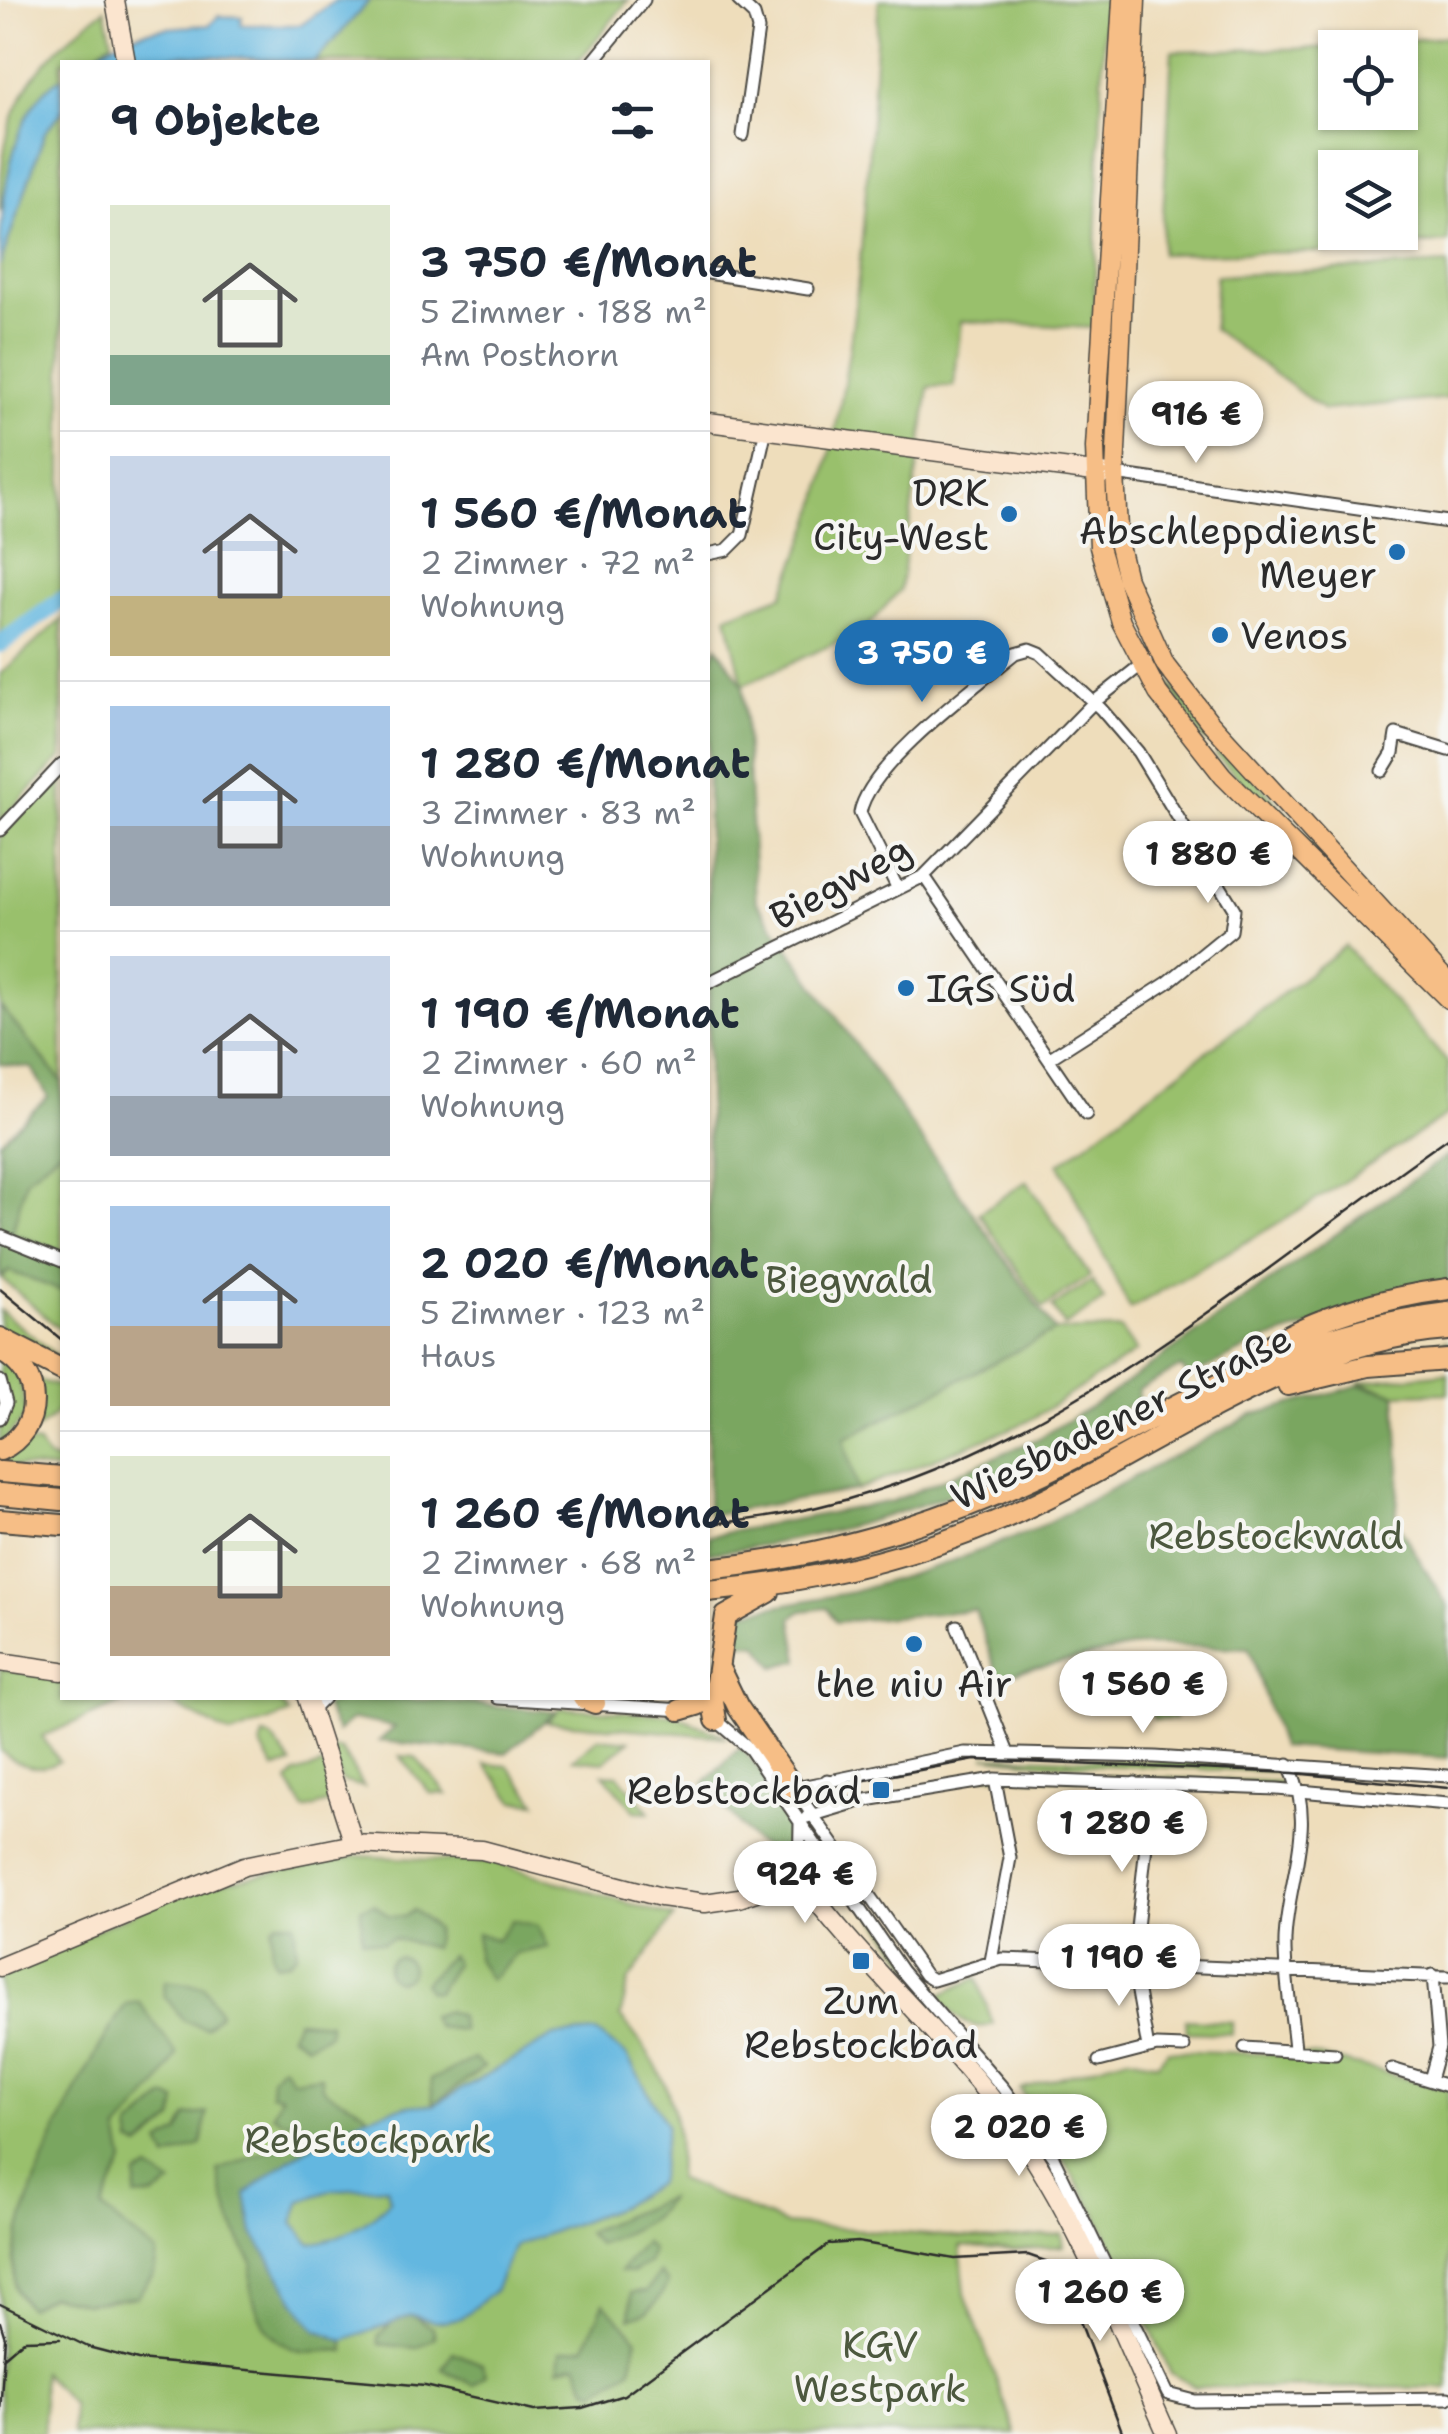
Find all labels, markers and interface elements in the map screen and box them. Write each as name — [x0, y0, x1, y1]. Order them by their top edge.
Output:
map controls — [1318, 30, 1418, 250]
button: locate — [1318, 30, 1418, 130]
text: 9 Objekte — [110, 92, 321, 148]
icon: filters — [605, 93, 660, 148]
button: layers — [1318, 150, 1418, 250]
text: 3 750 €/Monat — [420, 234, 757, 290]
icon: home — [190, 245, 310, 365]
text: 5 Zimmer · 188 m² — [420, 290, 707, 333]
text: Am Posthorn — [420, 333, 619, 376]
pin: 916 € — [1126, 381, 1266, 466]
text: 916 € — [1150, 392, 1242, 435]
place label: DRK City-West — [813, 467, 989, 562]
text: 1 560 €/Monat — [420, 485, 748, 541]
icon: home — [190, 496, 310, 616]
marker: DRK City-West — [998, 503, 1020, 525]
place label: Abschleppdienst Meyer — [1079, 505, 1377, 600]
text: 2 Zimmer · 72 m² — [420, 541, 695, 584]
marker: Abschleppdienst Meyer — [1386, 541, 1408, 563]
text: Wohnung — [420, 584, 565, 627]
place label: Venos — [1240, 610, 1348, 661]
pin: 3 750 € — [830, 620, 1014, 705]
marker: Venos — [1209, 624, 1231, 646]
text: 3 750 € — [857, 631, 987, 674]
text: 1 280 €/Monat — [420, 735, 750, 791]
icon: home — [190, 746, 310, 866]
text: 3 Zimmer · 83 m² — [420, 791, 696, 834]
pin: 1 880 € — [1116, 821, 1300, 906]
street label: Biegweg — [761, 823, 919, 941]
text: 1 880 € — [1145, 832, 1271, 875]
text: Wohnung — [420, 834, 565, 877]
place label: IGS Süd — [926, 963, 1075, 1014]
marker: IGS Süd — [895, 977, 917, 999]
text: 1 190 €/Monat — [420, 985, 740, 1041]
icon: home — [190, 996, 310, 1116]
text: 2 Zimmer · 60 m² — [420, 1041, 697, 1084]
text: Wohnung — [420, 1084, 565, 1127]
text: 2 020 €/Monat — [420, 1235, 759, 1291]
icon: home — [190, 1246, 310, 1366]
park label: Biegwald — [765, 1254, 933, 1305]
text: 5 Zimmer · 123 m² — [420, 1291, 705, 1334]
street label: Wiesbadener Straße — [942, 1312, 1300, 1522]
text: Haus — [420, 1334, 496, 1377]
text: 1 260 €/Monat — [420, 1485, 750, 1541]
icon: home — [190, 1496, 310, 1616]
park label: Rebstockwald — [1148, 1510, 1404, 1561]
text: 2 Zimmer · 68 m² — [420, 1541, 696, 1584]
text: Wohnung — [420, 1584, 565, 1627]
marker: the niu Air — [903, 1633, 925, 1655]
pin: 1 560 € — [1051, 1651, 1235, 1736]
place label: the niu Air — [815, 1658, 1013, 1709]
text: 1 560 € — [1081, 1662, 1205, 1705]
place label: Rebstockbad — [627, 1765, 861, 1816]
marker: Rebstockbad — [870, 1779, 892, 1801]
pin: 1 280 € — [1030, 1790, 1214, 1875]
text: 1 280 € — [1059, 1801, 1185, 1844]
pin: 924 € — [735, 1841, 875, 1926]
text: 924 € — [756, 1852, 854, 1895]
pin: 1 190 € — [1027, 1924, 1211, 2009]
text: 1 190 € — [1060, 1935, 1178, 1978]
marker: Zum Rebstockbad — [850, 1950, 872, 1972]
place label: Zum Rebstockbad — [744, 1975, 978, 2070]
pin: 2 020 € — [927, 2094, 1111, 2179]
text: 2 020 € — [953, 2105, 1085, 2148]
park label: Rebstockpark — [244, 2114, 492, 2165]
pin: 1 260 € — [1008, 2259, 1192, 2344]
text: 1 260 € — [1037, 2270, 1163, 2313]
park label: KGV Westpark — [793, 2319, 967, 2414]

